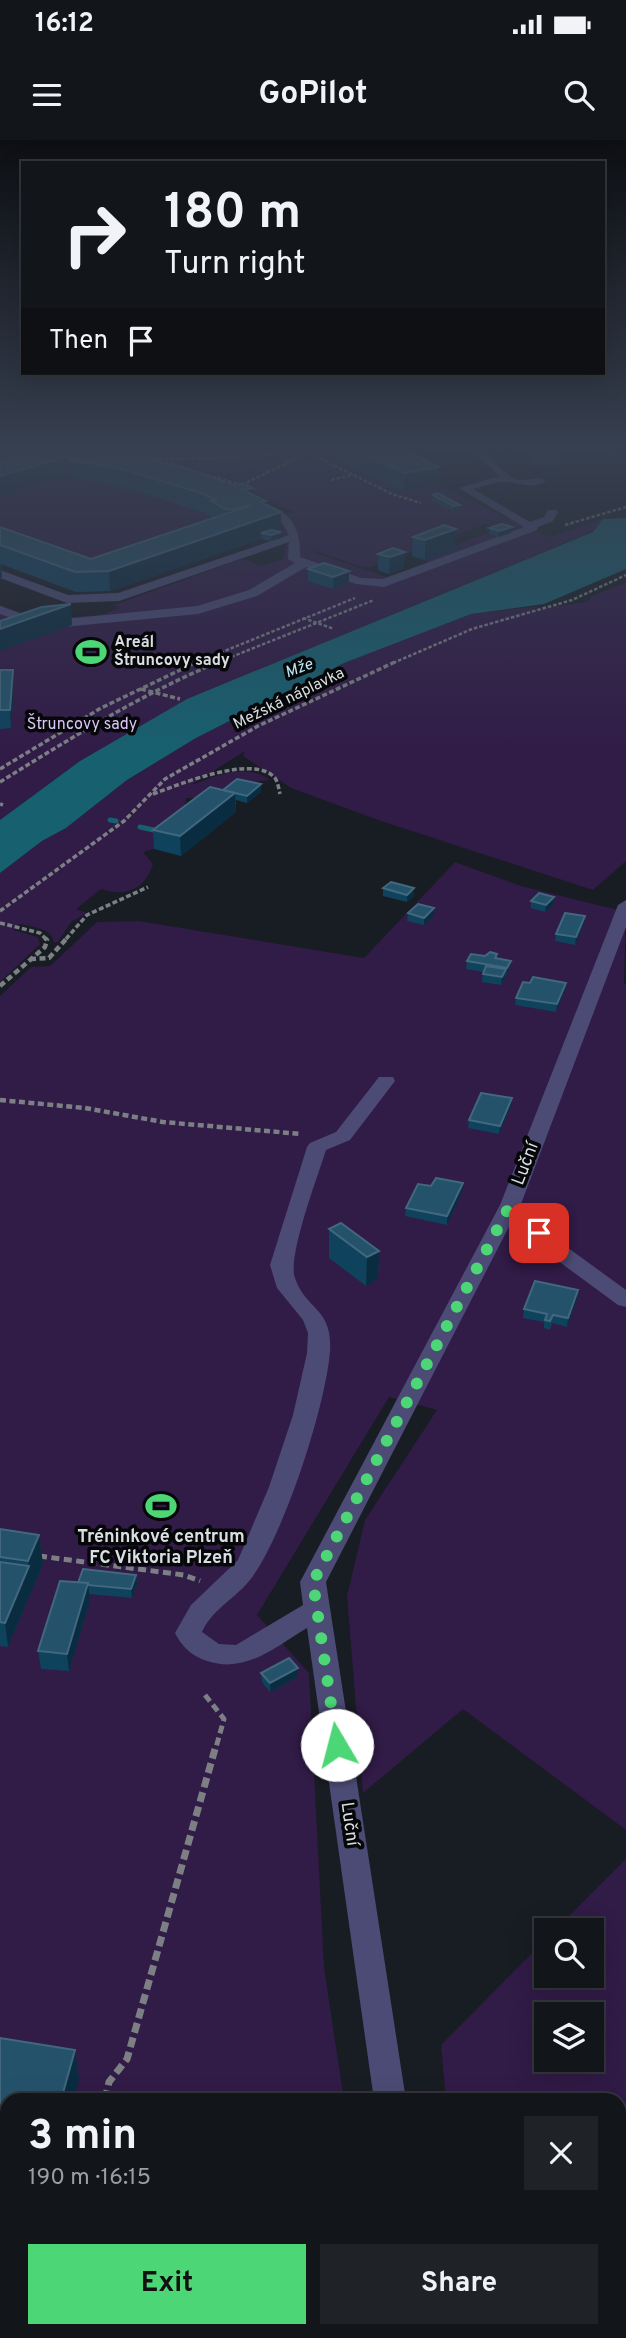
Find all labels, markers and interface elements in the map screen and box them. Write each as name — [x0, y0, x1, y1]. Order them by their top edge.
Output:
text: 16:12 — [35, 8, 94, 41]
text: GoPilot — [258, 75, 368, 115]
icon: menu — [28, 76, 66, 114]
icon: search — [560, 76, 598, 114]
text: 180 m — [164, 184, 301, 246]
icon: right — [49, 189, 140, 280]
text: Turn right — [164, 245, 306, 285]
icon: arrive — [122, 322, 160, 360]
text: Then — [49, 325, 108, 358]
place label: Areál Štruncovy sady — [114, 633, 230, 671]
sports icon: Areál Štruncovy sady — [74, 635, 108, 669]
water label: Mže — [282, 654, 316, 683]
street label: Mežská náplavka — [230, 663, 348, 735]
park label: Štruncovy sady — [27, 713, 137, 735]
street label: Luční — [507, 1138, 545, 1189]
pin — [509, 1203, 569, 1263]
icon: arrive — [520, 1214, 558, 1252]
sports icon: Tréninkové centrum FC Viktoria Plzeň — [144, 1489, 178, 1523]
place label: Tréninkové centrum FC Viktoria Plzeň — [77, 1526, 245, 1570]
position arrow — [300, 1708, 374, 1782]
street label: Luční — [335, 1800, 364, 1849]
map controls — [534, 1918, 604, 2072]
button: search — [534, 1918, 604, 1988]
button: layers — [534, 2002, 604, 2072]
text: 3 min — [28, 2111, 137, 2164]
button: close — [524, 2116, 598, 2190]
text: 190 m · 16:15 — [28, 2164, 151, 2193]
button: Exit — [28, 2244, 306, 2324]
button: Share — [320, 2244, 598, 2324]

